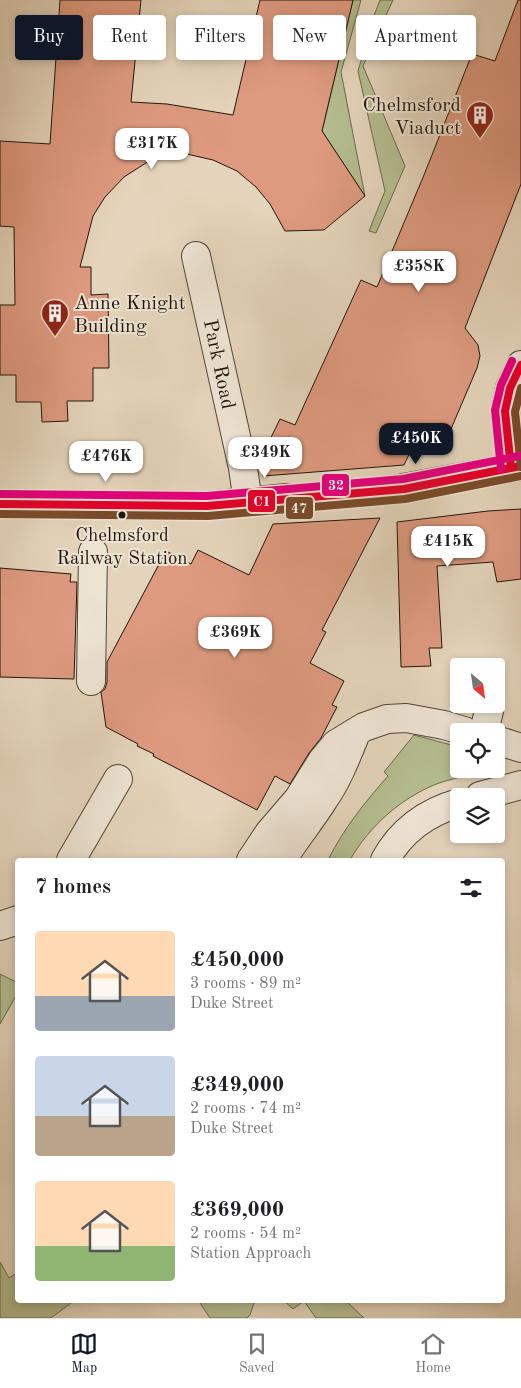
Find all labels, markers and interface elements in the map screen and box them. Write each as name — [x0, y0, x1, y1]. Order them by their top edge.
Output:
chip: Buy — [15, 15, 83, 60]
chip: Rent — [93, 15, 166, 60]
chip: Filters — [176, 15, 263, 60]
chip: New — [273, 15, 346, 60]
chip: Apartment — [356, 15, 476, 60]
place label: Chelmsford Viaduct — [362, 96, 461, 139]
building icon: Chelmsford Viaduct — [465, 100, 495, 139]
pin: £317K — [117, 128, 187, 170]
text: £317K — [126, 136, 178, 152]
pin: £358K — [384, 250, 454, 293]
text: £358K — [393, 259, 445, 275]
place label: Anne Knight Building — [74, 294, 186, 337]
building icon: Anne Knight Building — [40, 298, 70, 337]
street label: Park Road — [199, 318, 237, 411]
pin: £450K — [381, 422, 451, 465]
text: £450K — [390, 431, 442, 447]
pin: £349K — [230, 436, 300, 479]
pin: £476K — [71, 440, 141, 483]
text: £349K — [239, 445, 291, 461]
text: £476K — [80, 449, 132, 465]
line badge: 32 — [321, 473, 350, 497]
text: 32 — [328, 479, 344, 493]
line badge: C1 — [247, 489, 276, 513]
text: C1 — [253, 495, 271, 509]
line badge: 47 — [285, 496, 314, 520]
text: 47 — [291, 502, 307, 516]
marker: Chelmsford Railway Station — [117, 510, 127, 520]
pin: £415K — [413, 526, 483, 568]
place label: Chelmsford Railway Station — [56, 527, 188, 569]
text: £415K — [422, 534, 474, 550]
pin: £369K — [200, 616, 270, 659]
text: £369K — [209, 625, 261, 641]
north arrow — [450, 658, 505, 712]
map controls — [450, 658, 505, 843]
button: locate — [450, 723, 505, 778]
button: layers — [450, 788, 505, 843]
icon: filters — [457, 874, 485, 902]
text: 7 homes — [35, 877, 111, 898]
text: £450,000 — [190, 950, 284, 971]
icon: home — [75, 951, 135, 1011]
text: 3 rooms · 89 m² — [190, 976, 301, 992]
text: Duke Street — [190, 996, 274, 1012]
text: £349,000 — [190, 1075, 284, 1096]
icon: home — [75, 1076, 135, 1136]
text: 2 rooms · 74 m² — [190, 1101, 301, 1117]
text: Duke Street — [190, 1121, 274, 1137]
text: £369,000 — [190, 1200, 284, 1221]
icon: home — [75, 1201, 135, 1261]
text: 2 rooms · 54 m² — [190, 1226, 301, 1242]
text: Station Approach — [190, 1246, 311, 1262]
tab: Map — [70, 1330, 98, 1377]
tab: Saved — [239, 1330, 275, 1377]
tab: Home — [415, 1330, 451, 1377]

